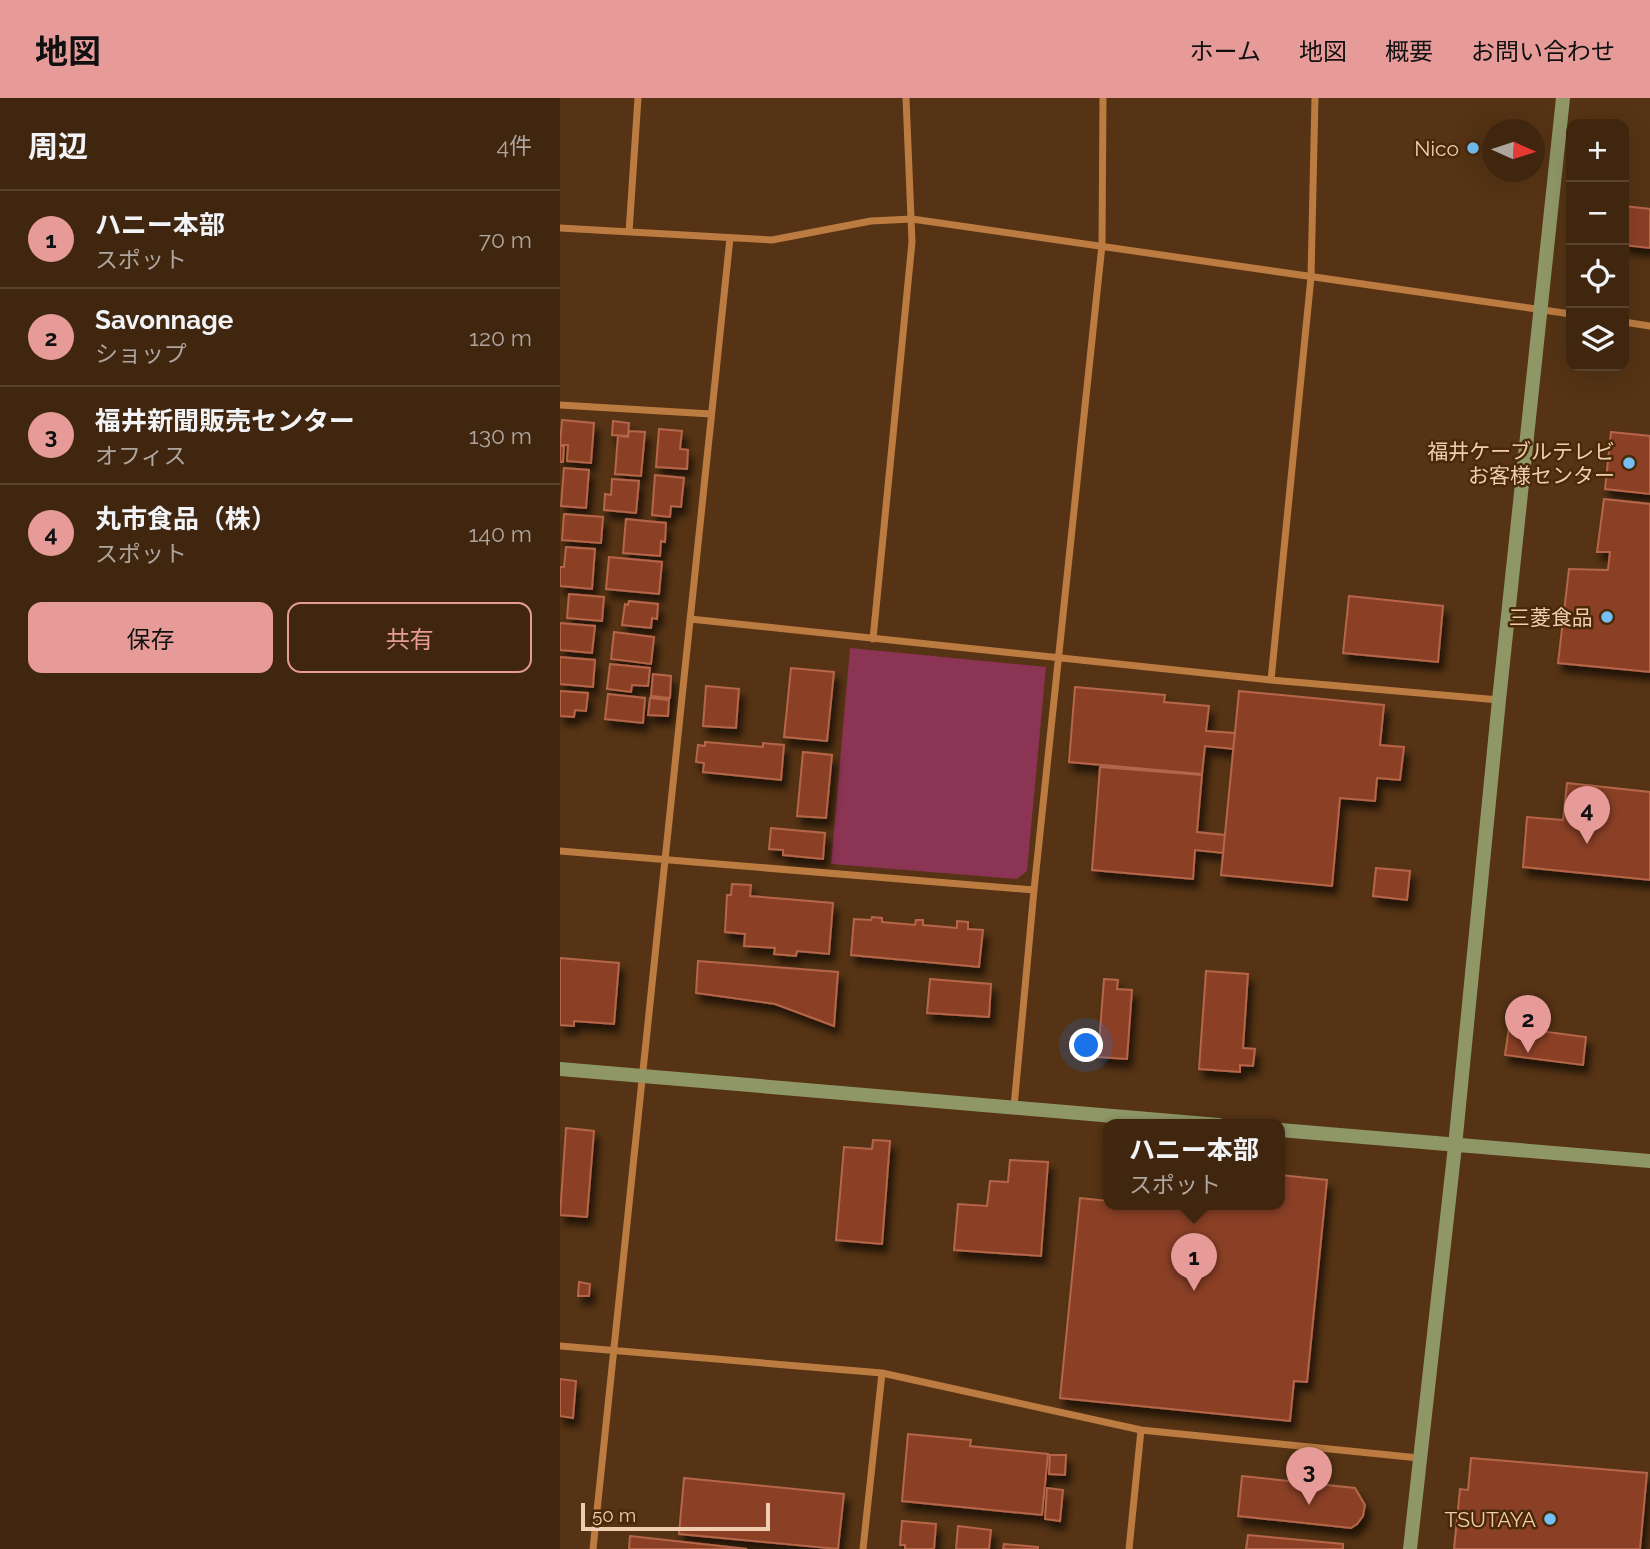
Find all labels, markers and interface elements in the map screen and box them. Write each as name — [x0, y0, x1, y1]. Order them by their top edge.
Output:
text: 地図 — [35, 32, 101, 71]
text: ホーム — [1190, 37, 1261, 66]
text: 地図 — [1299, 37, 1347, 66]
text: 概要 — [1385, 37, 1433, 66]
text: お問い合わせ — [1471, 37, 1615, 66]
north arrow — [1482, 119, 1545, 182]
map controls — [1566, 119, 1629, 371]
button: + — [1566, 119, 1629, 182]
text: 周辺 — [28, 129, 88, 164]
text: 4件 — [496, 132, 532, 159]
place label: Nico — [1414, 136, 1459, 161]
marker: Nico — [1465, 140, 1481, 156]
button: − — [1566, 182, 1629, 245]
text: ハニー本部 — [95, 210, 225, 240]
text: 1 — [45, 226, 57, 253]
text: 70 m — [479, 226, 532, 253]
button: locate — [1566, 245, 1629, 308]
text: スポット — [95, 246, 187, 273]
text: Savonnage — [95, 305, 233, 335]
button: layers — [1566, 308, 1629, 371]
text: 2 — [45, 324, 57, 351]
text: 120 m — [469, 324, 532, 351]
text: ショップ — [95, 340, 187, 367]
text: 福井新聞販売センター — [95, 406, 355, 436]
text: 3 — [45, 422, 57, 449]
text: 130 m — [469, 422, 532, 449]
place label: 福井ケーブルテレビ お客様センター — [1427, 439, 1615, 488]
text: オフィス — [95, 442, 187, 469]
marker: 福井ケーブルテレビ お客様センター — [1621, 455, 1637, 471]
text: 丸市食品（株） — [95, 504, 277, 534]
text: 4 — [44, 520, 58, 547]
text: 140 m — [469, 520, 532, 547]
text: スポット — [95, 540, 187, 567]
button: 保存 — [28, 602, 273, 673]
button: 共有 — [287, 602, 532, 673]
place label: 三菱食品 — [1509, 605, 1593, 630]
marker: 三菱食品 — [1599, 609, 1615, 625]
pin: 4 — [1564, 786, 1610, 844]
pin: 2 — [1505, 995, 1551, 1053]
your location — [1069, 1028, 1103, 1062]
popup — [1103, 1119, 1285, 1210]
text: ハニー本部 — [1129, 1135, 1259, 1165]
text: スポット — [1129, 1171, 1221, 1198]
pin: 1 — [1171, 1233, 1217, 1291]
pin: 3 — [1286, 1447, 1332, 1505]
scale bar — [581, 1500, 770, 1532]
text: 50 m — [592, 1504, 636, 1526]
place label: TSUTAYA — [1444, 1507, 1536, 1532]
marker: TSUTAYA — [1542, 1511, 1558, 1527]

